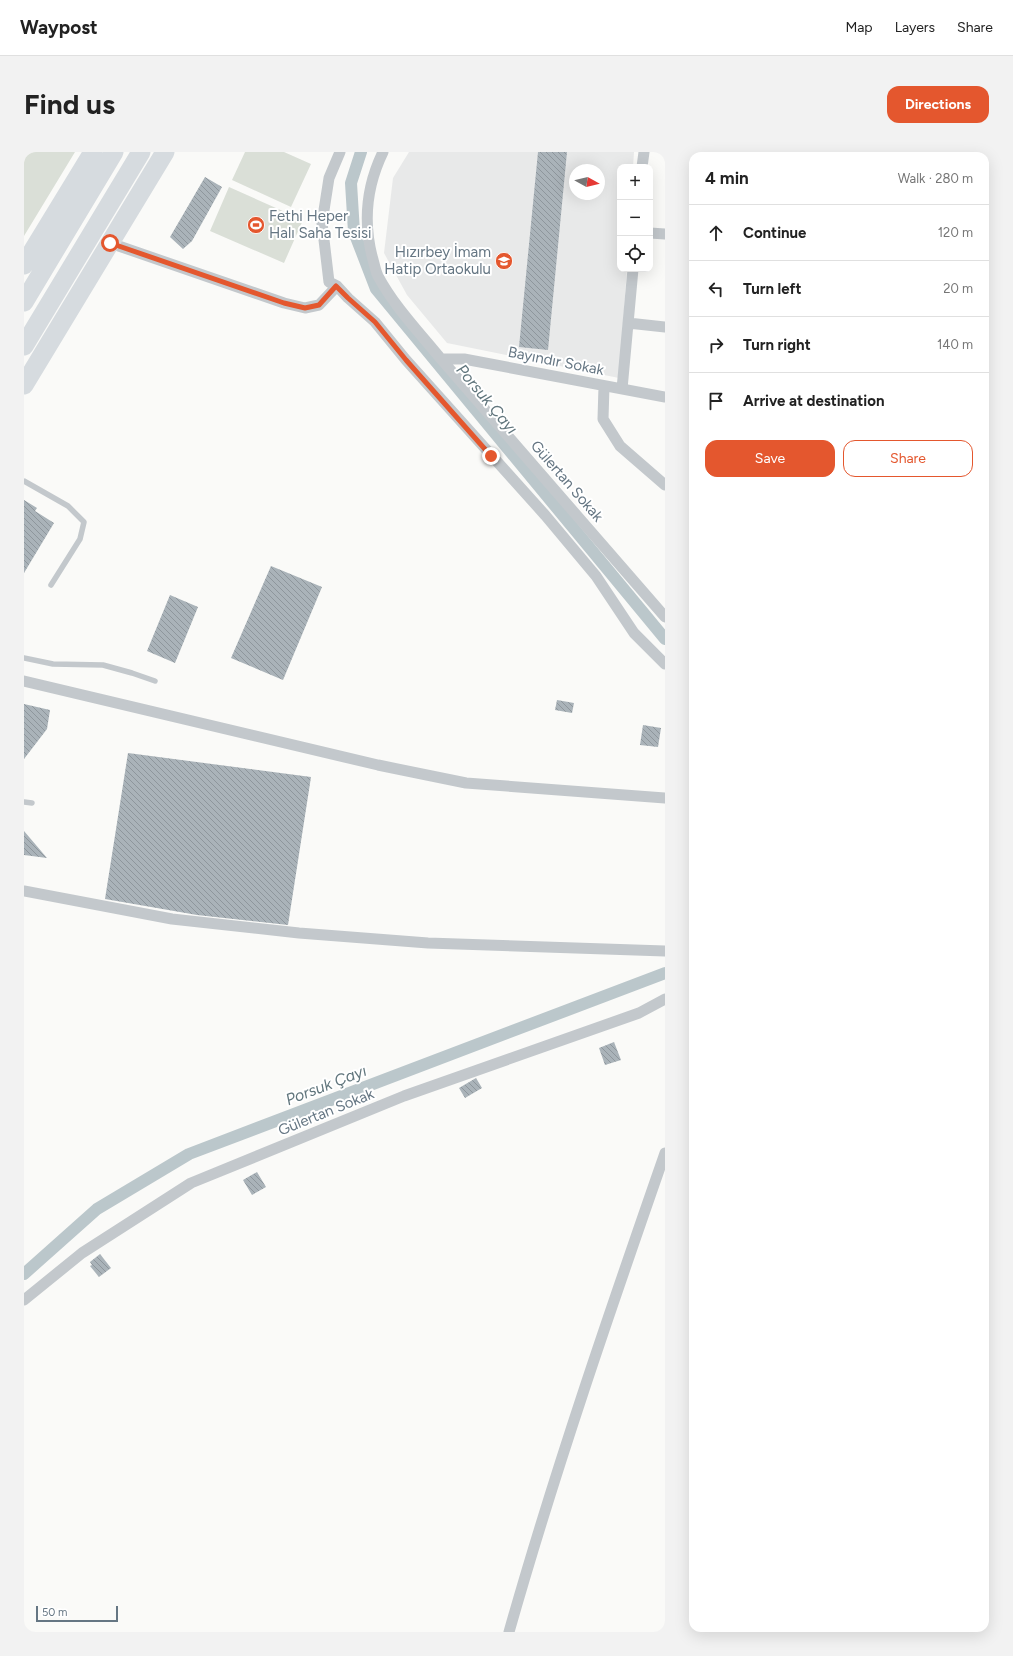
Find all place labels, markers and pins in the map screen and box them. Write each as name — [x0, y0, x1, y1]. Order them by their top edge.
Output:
place label: Fethi Heper Halı Saha Tesisi — [269, 207, 371, 242]
sports icon: Fethi Heper Halı Saha Tesisi — [246, 215, 266, 235]
place label: Hızırbey İmam Hatip Ortaokulu — [384, 243, 491, 278]
school or university icon: Hızırbey İmam Hatip Ortaokulu — [494, 251, 514, 271]

